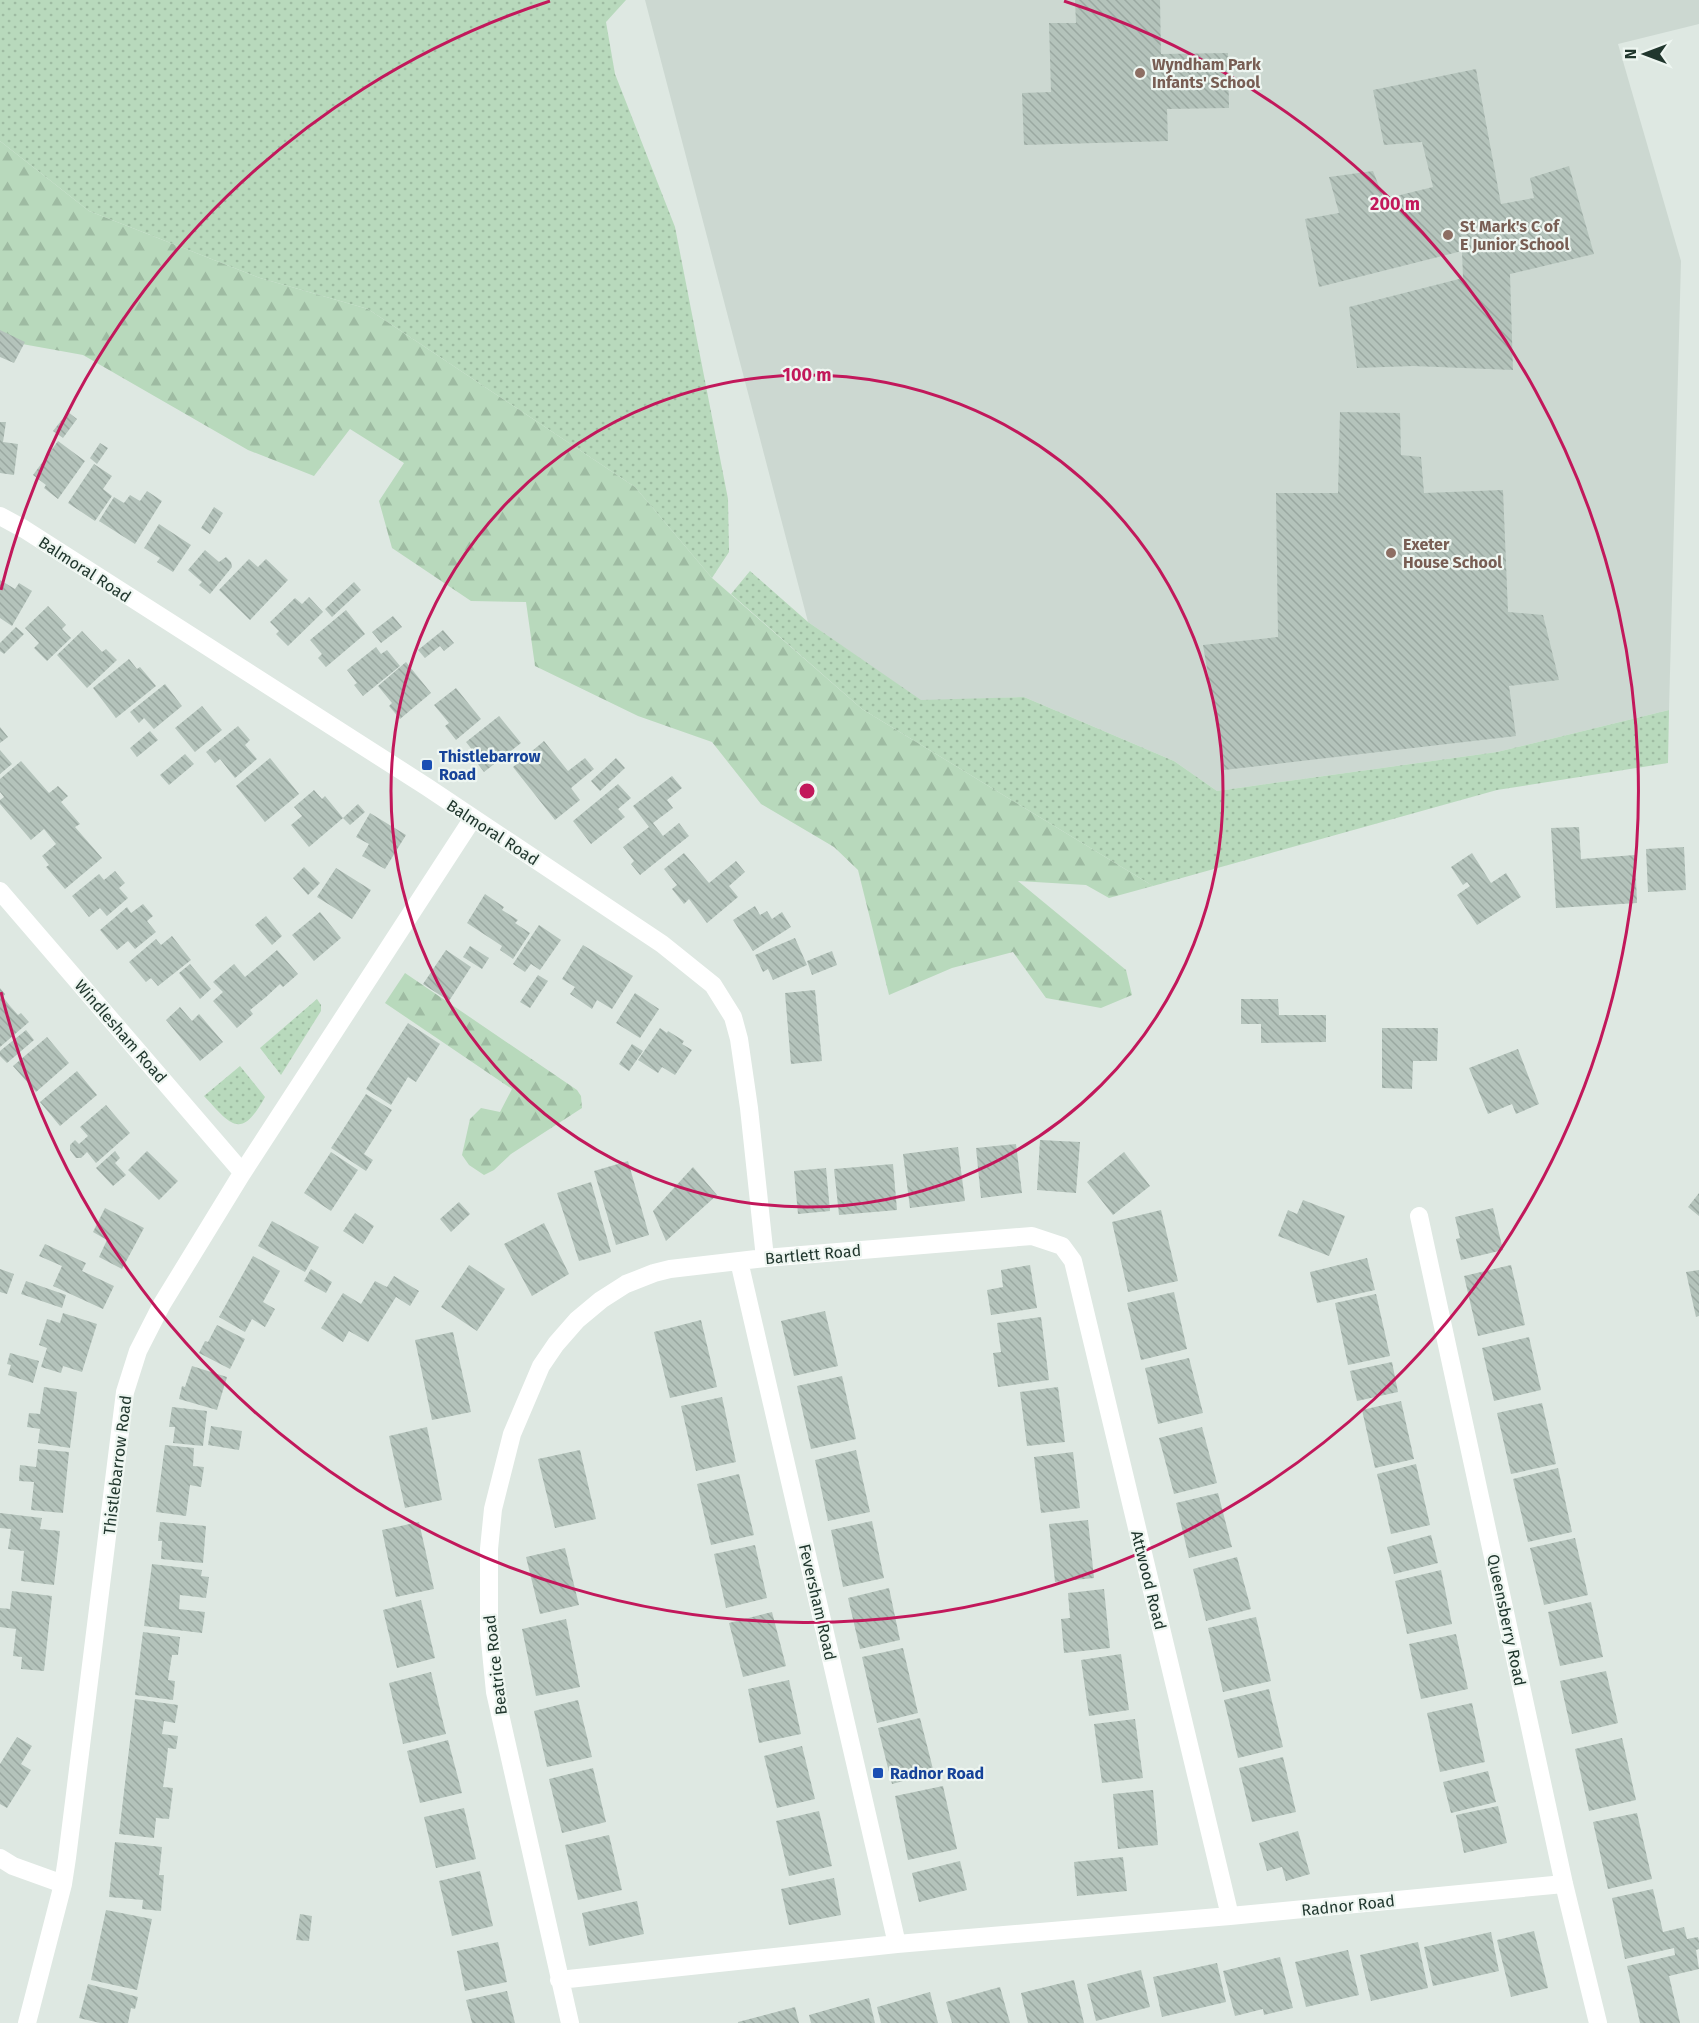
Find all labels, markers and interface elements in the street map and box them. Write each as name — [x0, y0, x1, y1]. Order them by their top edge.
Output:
north arrow — [1615, 24, 1675, 84]
text: N — [1621, 49, 1640, 59]
place label: Wyndham Park Infants' School — [1152, 55, 1261, 92]
marker: Wyndham Park Infants' School — [1133, 66, 1147, 80]
text: 200 m — [1370, 193, 1420, 215]
place label: St Mark's C of E Junior School — [1460, 217, 1569, 254]
marker: St Mark's C of E Junior School — [1441, 228, 1455, 242]
text: 100 m — [783, 364, 831, 386]
street label: Balmoral Road — [35, 533, 134, 606]
place label: Exeter House School — [1403, 535, 1502, 572]
marker: Exeter House School — [1384, 546, 1398, 560]
place label: Thistlebarrow Road — [439, 747, 540, 784]
marker: Thistlebarrow Road — [420, 758, 434, 772]
centre of rings — [797, 781, 817, 801]
street label: Balmoral Road — [443, 796, 542, 869]
street label: Windlesham Road — [71, 976, 171, 1087]
street label: Bartlett Road — [764, 1241, 862, 1268]
street label: Thistlebarrow Road — [100, 1394, 135, 1536]
street label: Attwood Road — [1127, 1529, 1170, 1632]
street label: Feversham Road — [795, 1542, 840, 1662]
street label: Queensberry Road — [1483, 1552, 1530, 1688]
street label: Beatrice Road — [480, 1614, 511, 1716]
place label: Radnor Road — [890, 1764, 984, 1783]
marker: Radnor Road — [871, 1766, 885, 1780]
street label: Radnor Road — [1300, 1891, 1396, 1920]

